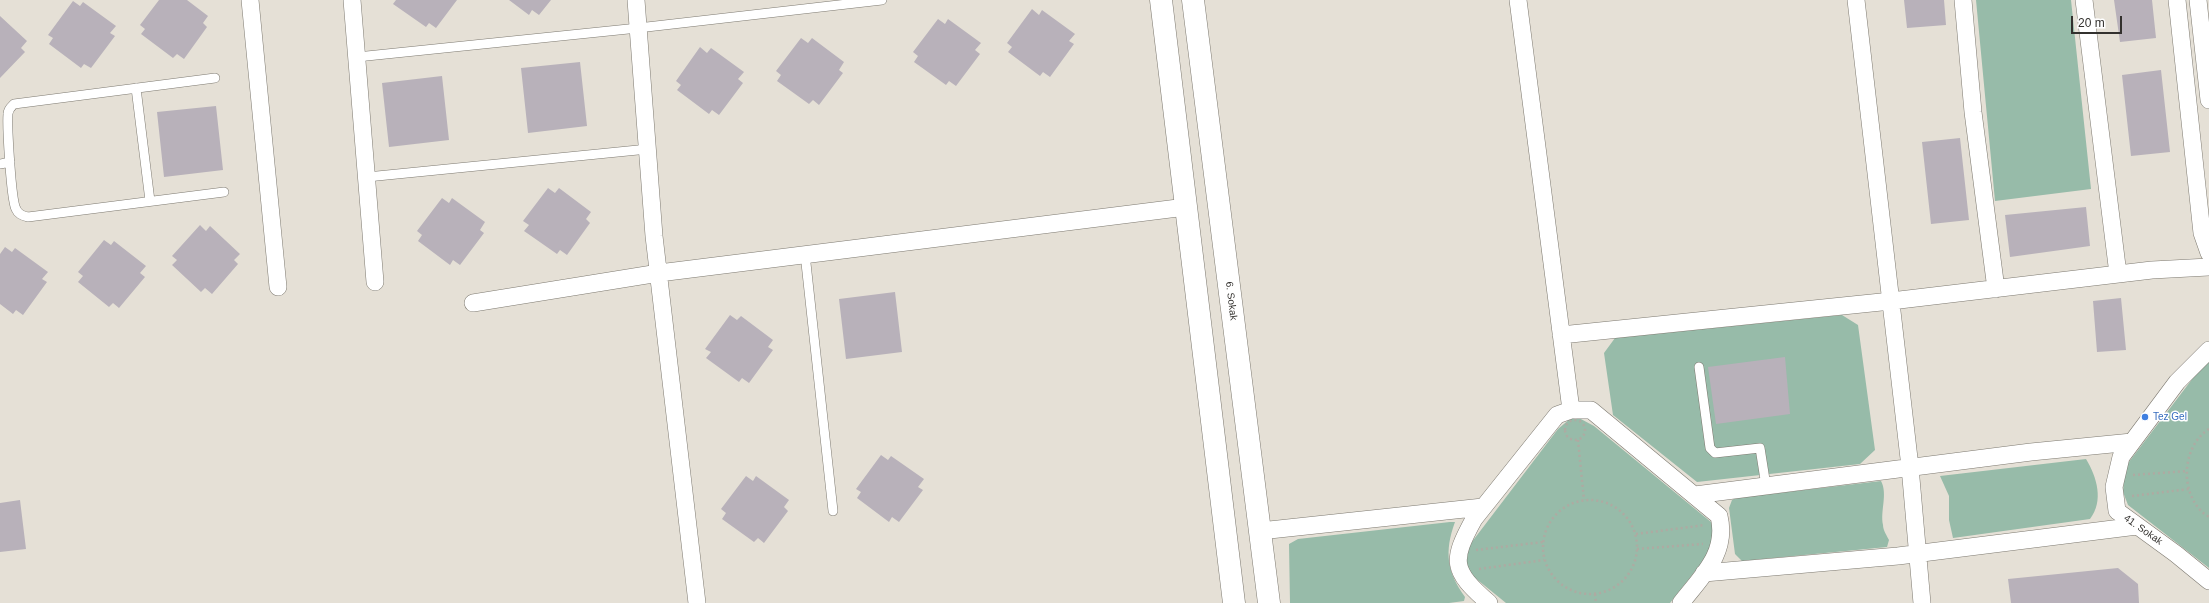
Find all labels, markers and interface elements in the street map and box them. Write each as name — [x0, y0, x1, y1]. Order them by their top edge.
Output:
scale bar — [2073, 8, 2124, 34]
text: 20 m — [2078, 16, 2105, 30]
street label: 6. Sokak — [1223, 281, 1239, 321]
place label: Tez Gel — [2153, 411, 2187, 423]
marker: Tez Gel — [2140, 412, 2150, 422]
street label: 41. Sokak — [2121, 512, 2165, 548]

